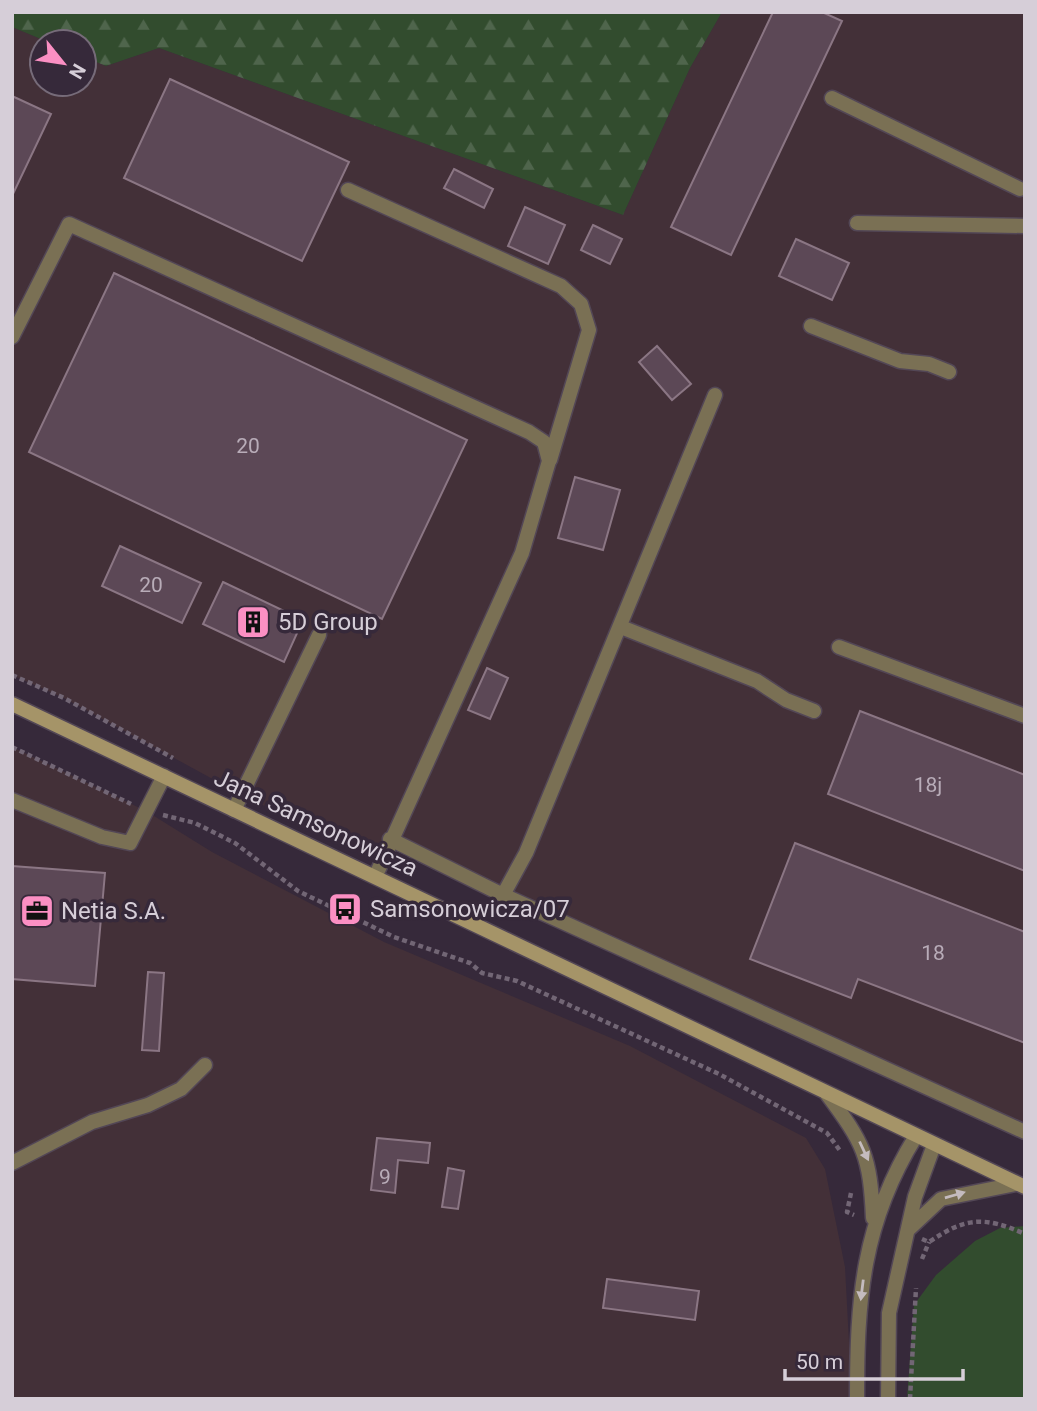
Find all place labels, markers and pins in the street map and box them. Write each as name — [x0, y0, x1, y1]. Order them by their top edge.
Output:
building icon: 5D Group — [234, 603, 272, 641]
place label: 5D Group — [278, 608, 378, 636]
bus stop icon: Samsonowicza/07 — [326, 890, 364, 928]
office icon: Netia S.A. — [18, 892, 56, 930]
place label: Samsonowicza/07 — [370, 895, 570, 923]
place label: Netia S.A. — [61, 897, 166, 925]

